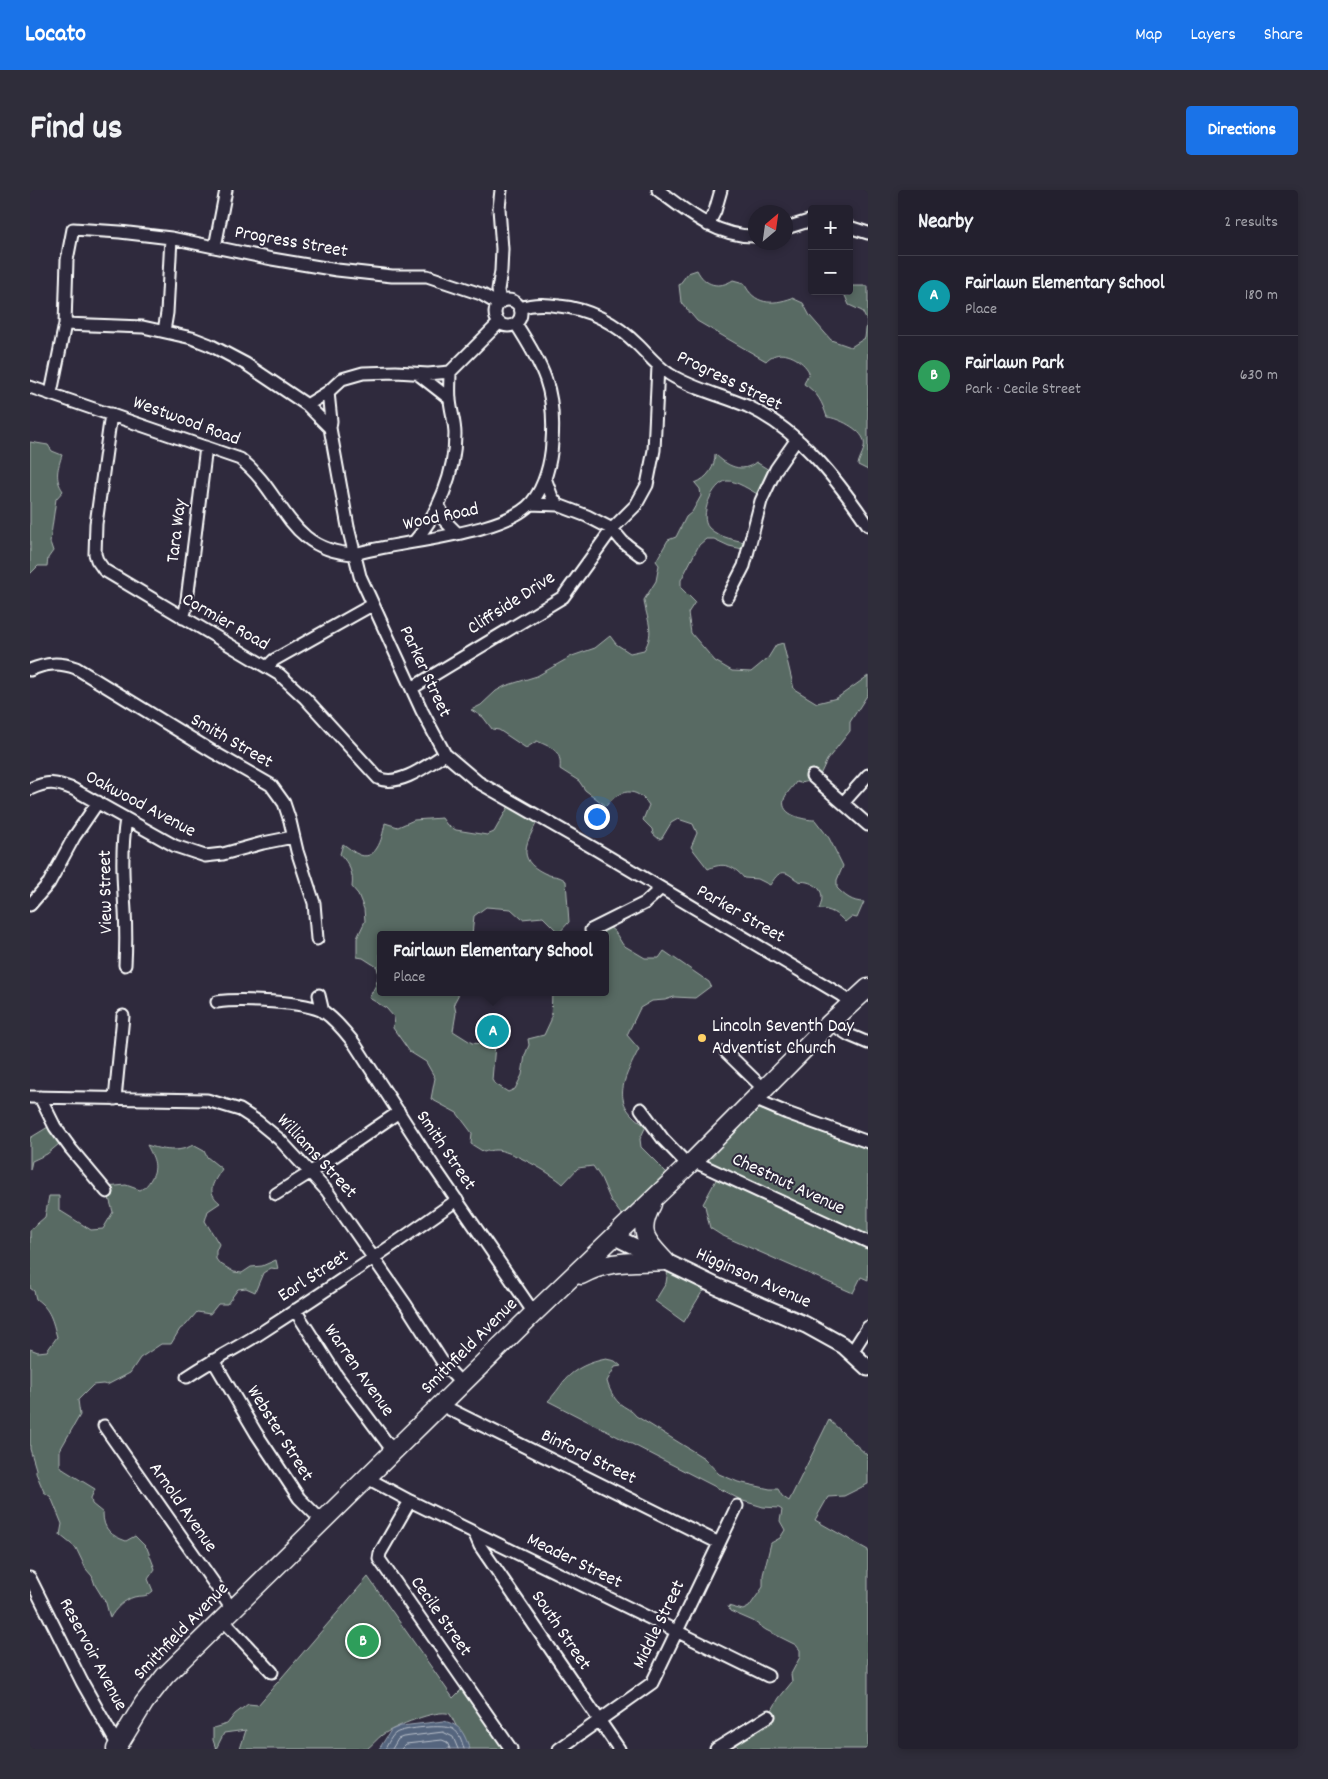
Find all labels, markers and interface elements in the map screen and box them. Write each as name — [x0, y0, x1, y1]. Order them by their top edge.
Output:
text: Locato — [25, 18, 86, 52]
text: Map — [1135, 23, 1162, 48]
text: Layers — [1190, 23, 1236, 48]
text: Share — [1264, 23, 1303, 48]
text: Find us — [30, 105, 122, 155]
button: Directions — [1186, 106, 1298, 155]
north arrow — [748, 205, 793, 250]
map controls — [808, 205, 853, 295]
button: + — [808, 205, 853, 250]
text: Nearby — [918, 208, 973, 238]
text: 2 results — [1224, 211, 1278, 234]
street label: Progress Street — [232, 220, 350, 266]
button: − — [808, 250, 853, 295]
text: Fairlawn Elementary School — [965, 271, 1165, 298]
text: A — [930, 284, 938, 307]
text: 180 m — [1245, 284, 1278, 307]
text: Place — [965, 298, 997, 321]
street label: Progress Street — [672, 345, 786, 419]
text: Fairlawn Park — [965, 351, 1064, 378]
text: B — [930, 364, 938, 387]
text: 630 m — [1240, 364, 1278, 387]
text: Park · Cecile Street — [965, 378, 1081, 401]
street label: Westwood Road — [129, 390, 243, 454]
street label: Tara Way — [161, 497, 195, 565]
street label: Wood Road — [401, 497, 481, 539]
street label: Cliffside Drive — [463, 565, 561, 643]
street label: Cormier Road — [176, 587, 274, 659]
street label: Parker Street — [391, 622, 457, 722]
street label: Smith Street — [185, 708, 277, 776]
street label: Oakwood Avenue — [80, 764, 200, 846]
your location — [584, 804, 610, 830]
street label: View Street — [93, 850, 121, 934]
street label: Parker Street — [691, 879, 789, 951]
popup — [377, 931, 609, 996]
text: Fairlawn Elementary School — [393, 939, 593, 966]
text: Place — [393, 966, 425, 989]
pin: A — [477, 1012, 509, 1050]
place label: Lincoln Seventh Day Adventist Church — [712, 1014, 854, 1063]
marker: Lincoln Seventh Day Adventist Church — [696, 1032, 708, 1044]
street label: Smith Street — [408, 1106, 482, 1196]
street label: Williams Street — [270, 1109, 362, 1205]
street label: Chestnut Avenue — [727, 1147, 849, 1223]
street label: Higginson Avenue — [691, 1242, 815, 1316]
street label: Earl Street — [273, 1244, 355, 1310]
street label: Smithfield Avenue — [415, 1292, 525, 1402]
street label: Warren Avenue — [316, 1319, 400, 1423]
street label: Webster Street — [239, 1381, 319, 1487]
street label: Binford Street — [536, 1423, 640, 1493]
street label: Arnold Avenue — [141, 1457, 223, 1559]
street label: Meader Street — [522, 1527, 626, 1597]
street label: Cecile Street — [402, 1571, 478, 1663]
street label: Middle Street — [627, 1576, 693, 1674]
street label: Smithfield Avenue — [128, 1577, 236, 1687]
street label: South Street — [523, 1586, 597, 1676]
street label: Reservoir Avenue — [51, 1594, 133, 1716]
pin: B — [347, 1622, 379, 1660]

